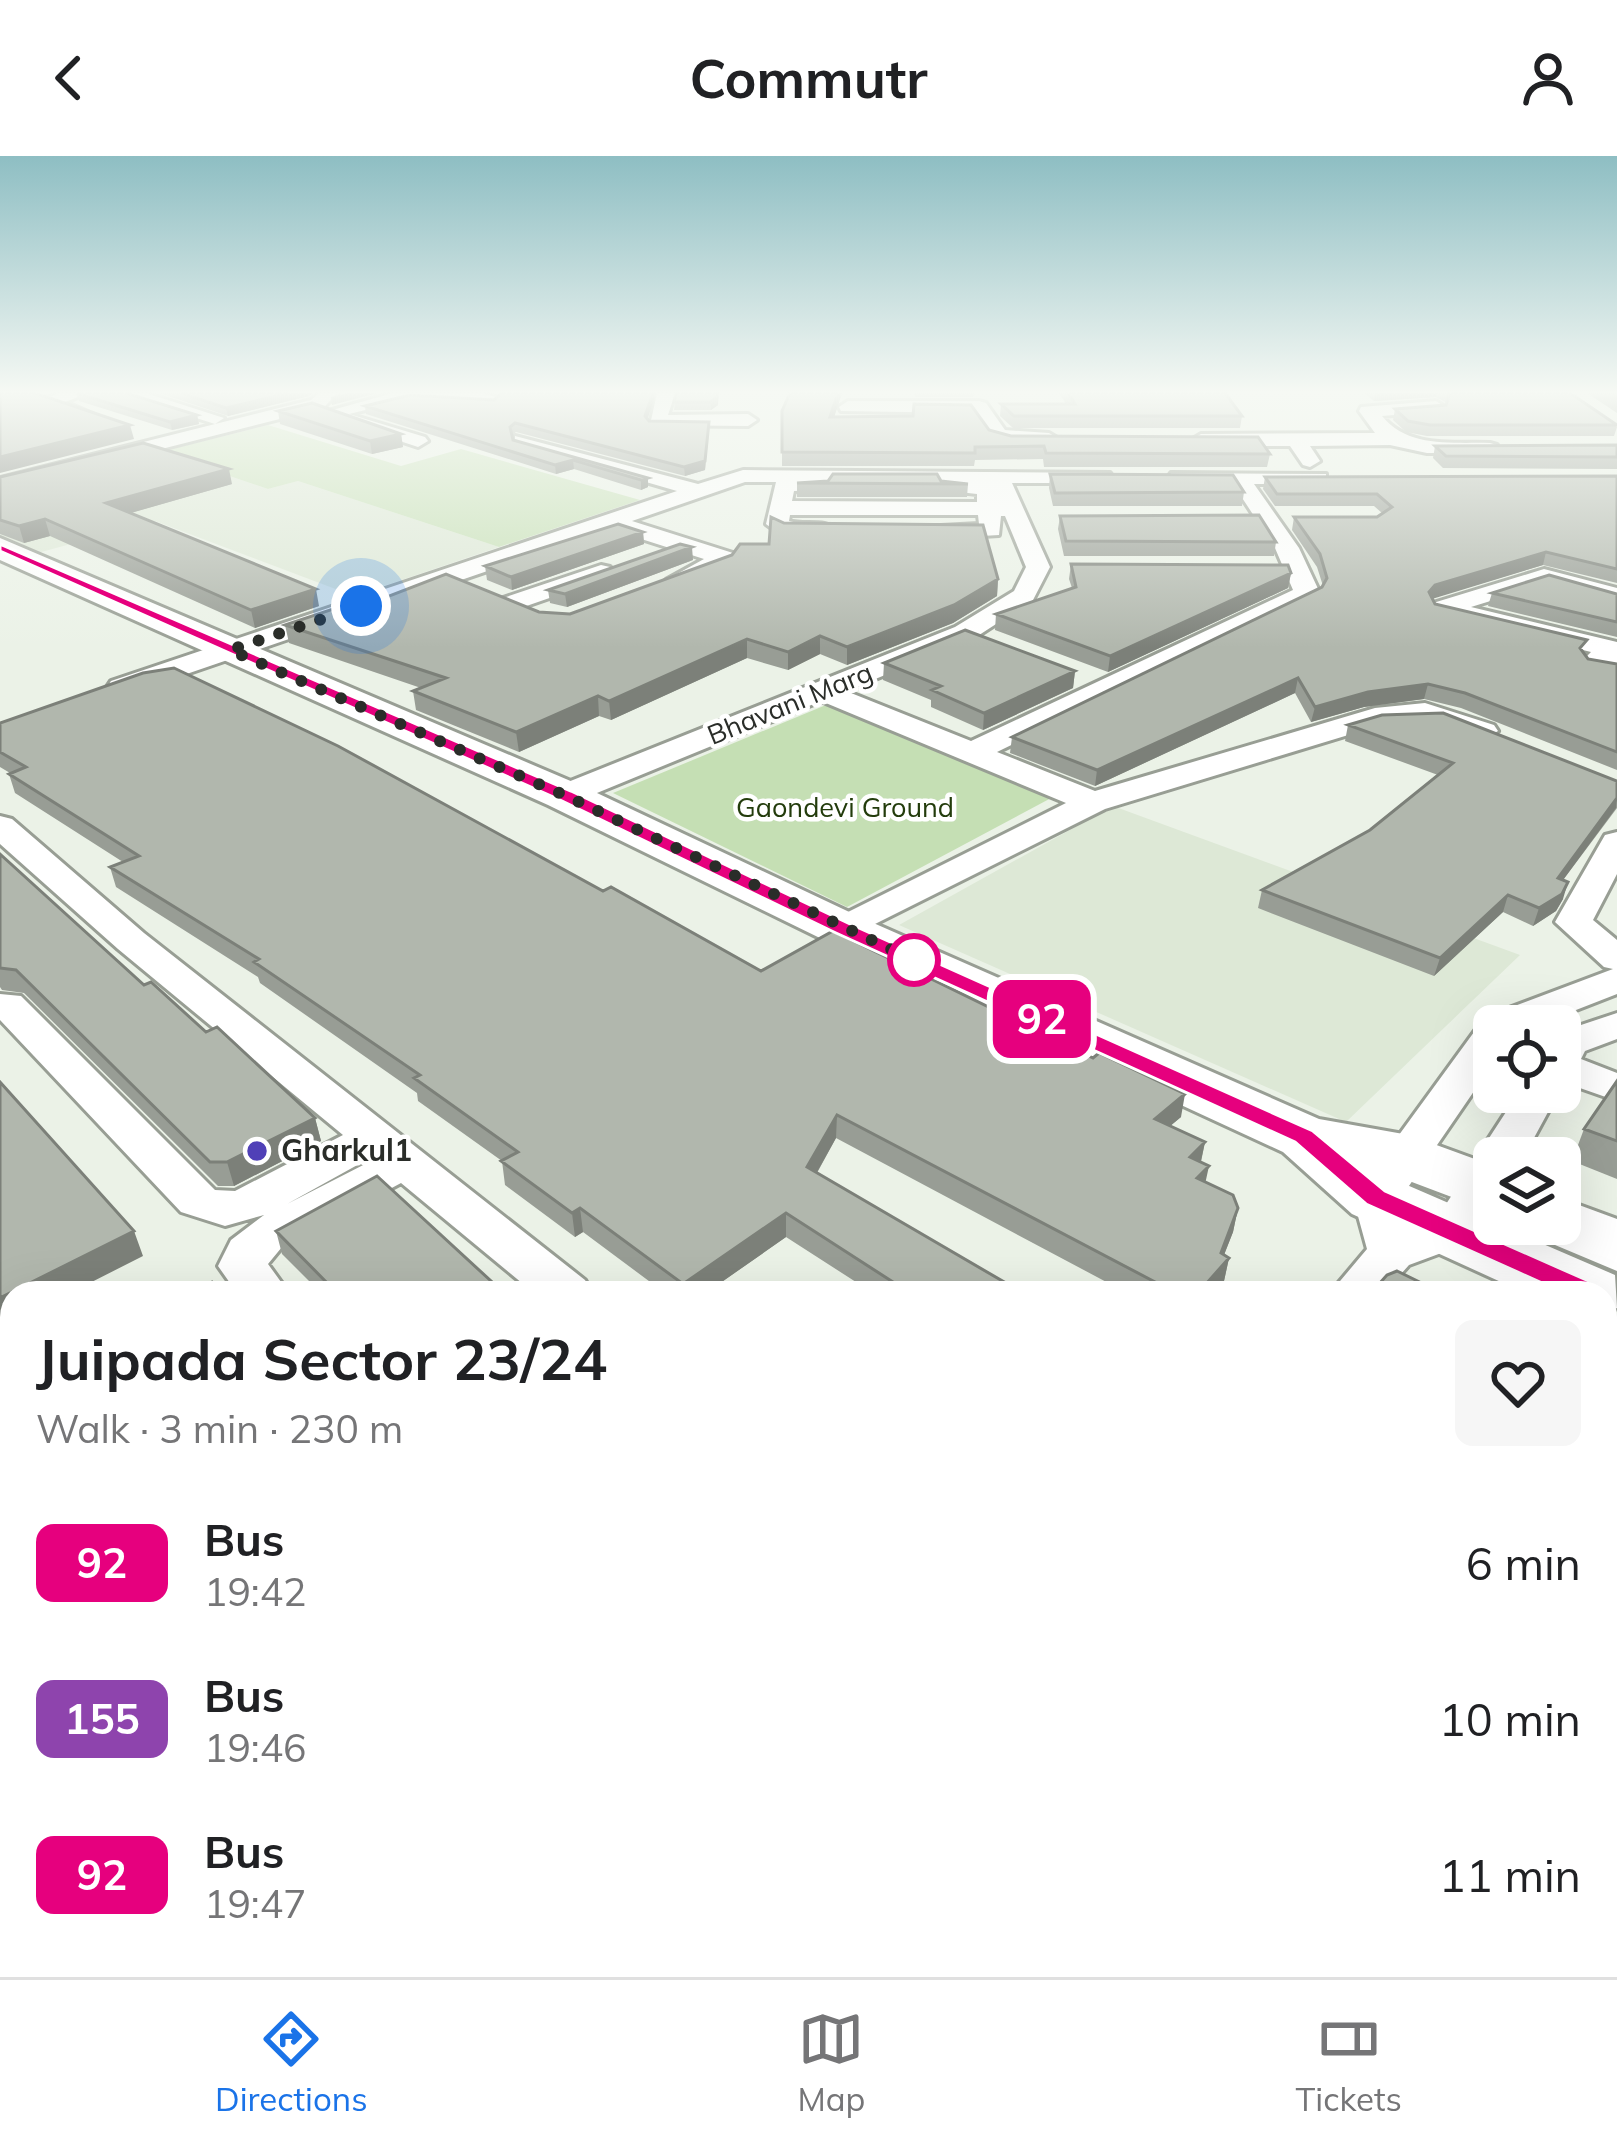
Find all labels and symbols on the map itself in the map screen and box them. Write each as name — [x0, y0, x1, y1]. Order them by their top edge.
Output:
your location — [331, 576, 391, 636]
street label: Bhavani Marg — [702, 655, 877, 752]
park label: Gaondevi Ground — [736, 790, 954, 824]
unlabelled marker — [889, 935, 939, 985]
line badge: 92 — [988, 980, 1096, 1058]
place label: Gharkul1 — [281, 1131, 412, 1169]
marker: Gharkul1 — [244, 1138, 270, 1164]

